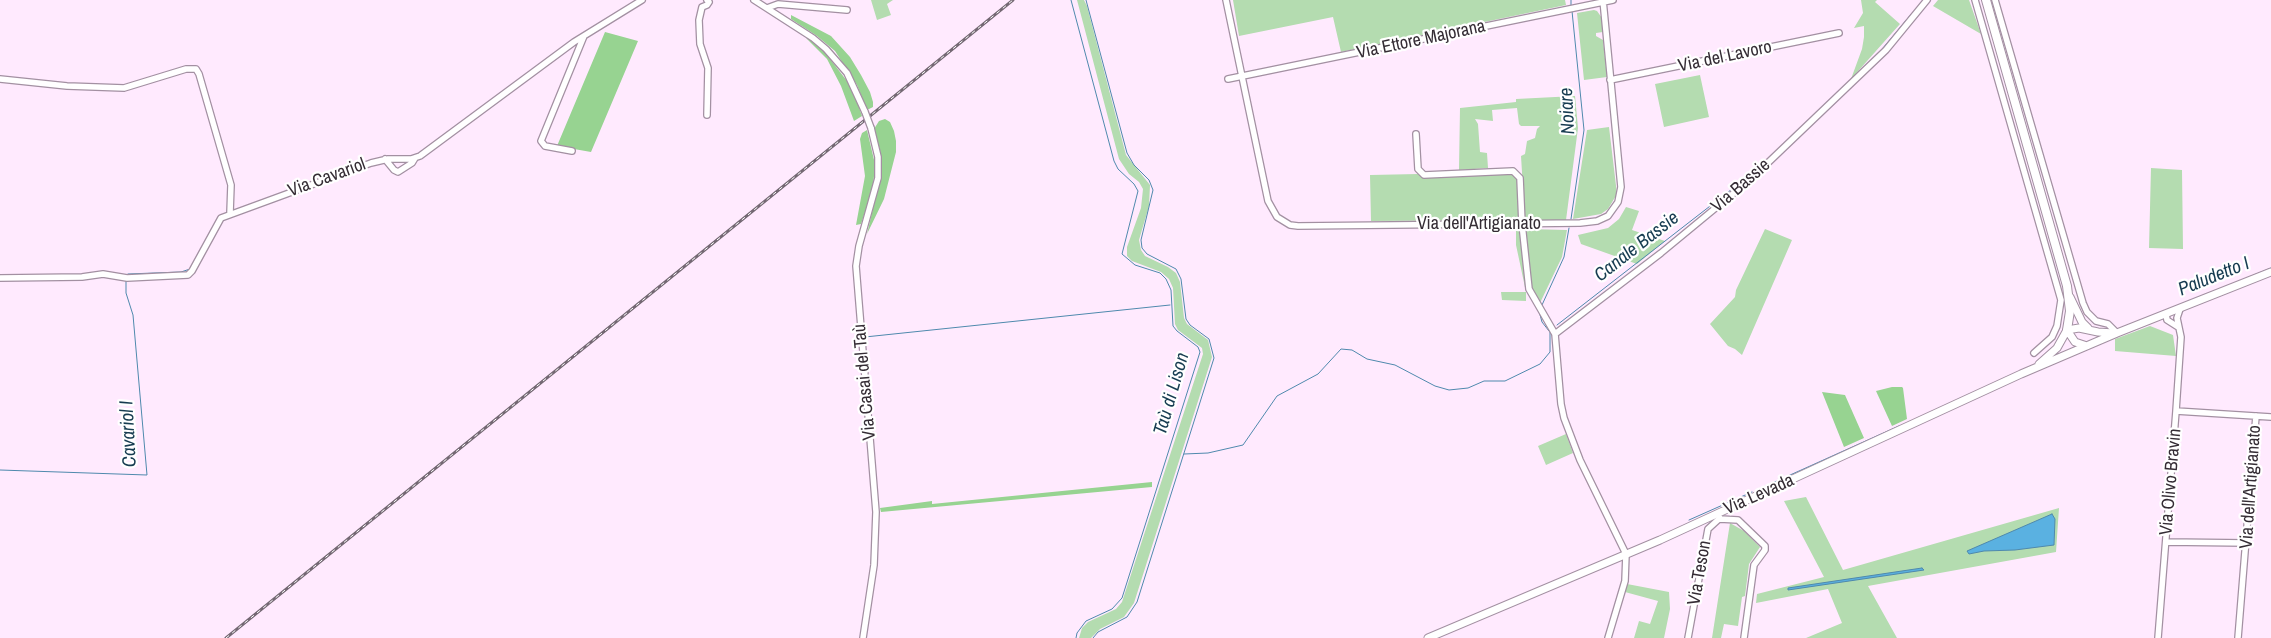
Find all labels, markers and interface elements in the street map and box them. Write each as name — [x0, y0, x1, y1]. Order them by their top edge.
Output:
street label: Via Ettore Majorana — [1355, 16, 1487, 64]
street label: Via del Lavoro — [1676, 37, 1774, 77]
water label: Noiare — [1555, 87, 1581, 135]
street label: Via Cavariol — [285, 154, 369, 202]
street label: Via Bassie — [1707, 155, 1775, 217]
water label: Canale Bassie — [1590, 207, 1684, 287]
street label: Via dell'Artigianato — [1417, 213, 1541, 235]
water label: Paludetto I — [2175, 252, 2253, 302]
street label: Via Casai del Taù — [849, 323, 881, 441]
water label: Taù di Lison — [1149, 350, 1195, 438]
water label: Cavariol I — [116, 400, 142, 468]
street label: Via dell'Artigianato — [2236, 424, 2266, 550]
street label: Via Olivo Bravin — [2156, 428, 2186, 536]
street label: Via Levada — [1721, 470, 1797, 520]
street label: Via Teson — [1684, 539, 1716, 607]

